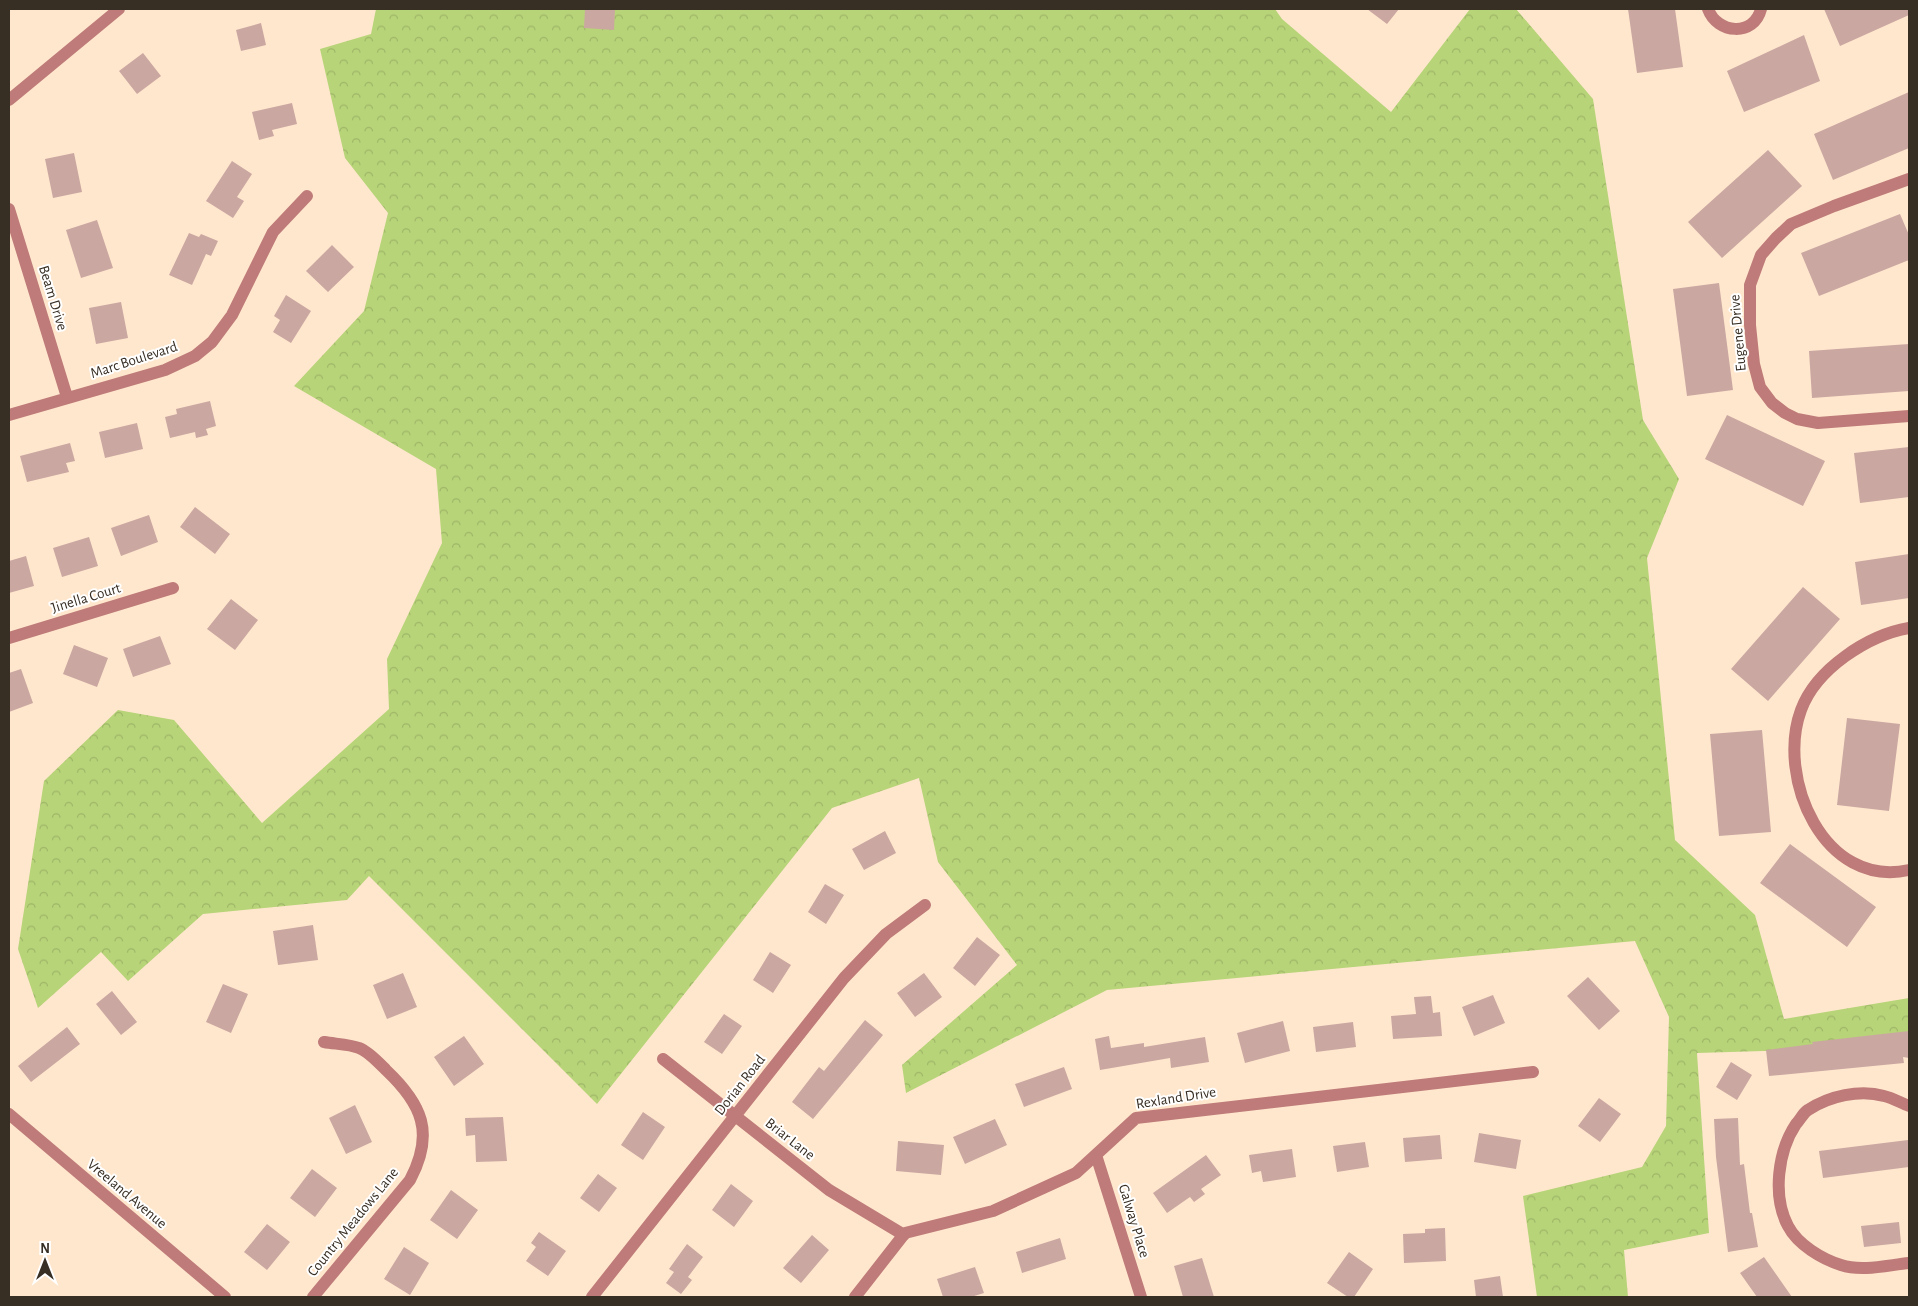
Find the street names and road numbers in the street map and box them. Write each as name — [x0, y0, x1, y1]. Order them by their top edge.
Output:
street label: Beam Drive — [36, 264, 70, 332]
street label: Eugene Drive — [1727, 294, 1749, 372]
street label: Marc Boulevard — [89, 339, 180, 381]
street label: Jinella Court — [49, 580, 123, 616]
street label: Dorian Road — [712, 1052, 768, 1118]
street label: Rexland Drive — [1135, 1084, 1217, 1112]
street label: Briar Lane — [762, 1115, 818, 1163]
street label: Vreeland Avenue — [84, 1157, 170, 1231]
street label: Country Meadows Lane — [305, 1165, 401, 1279]
street label: Galway Place — [1116, 1182, 1152, 1260]

